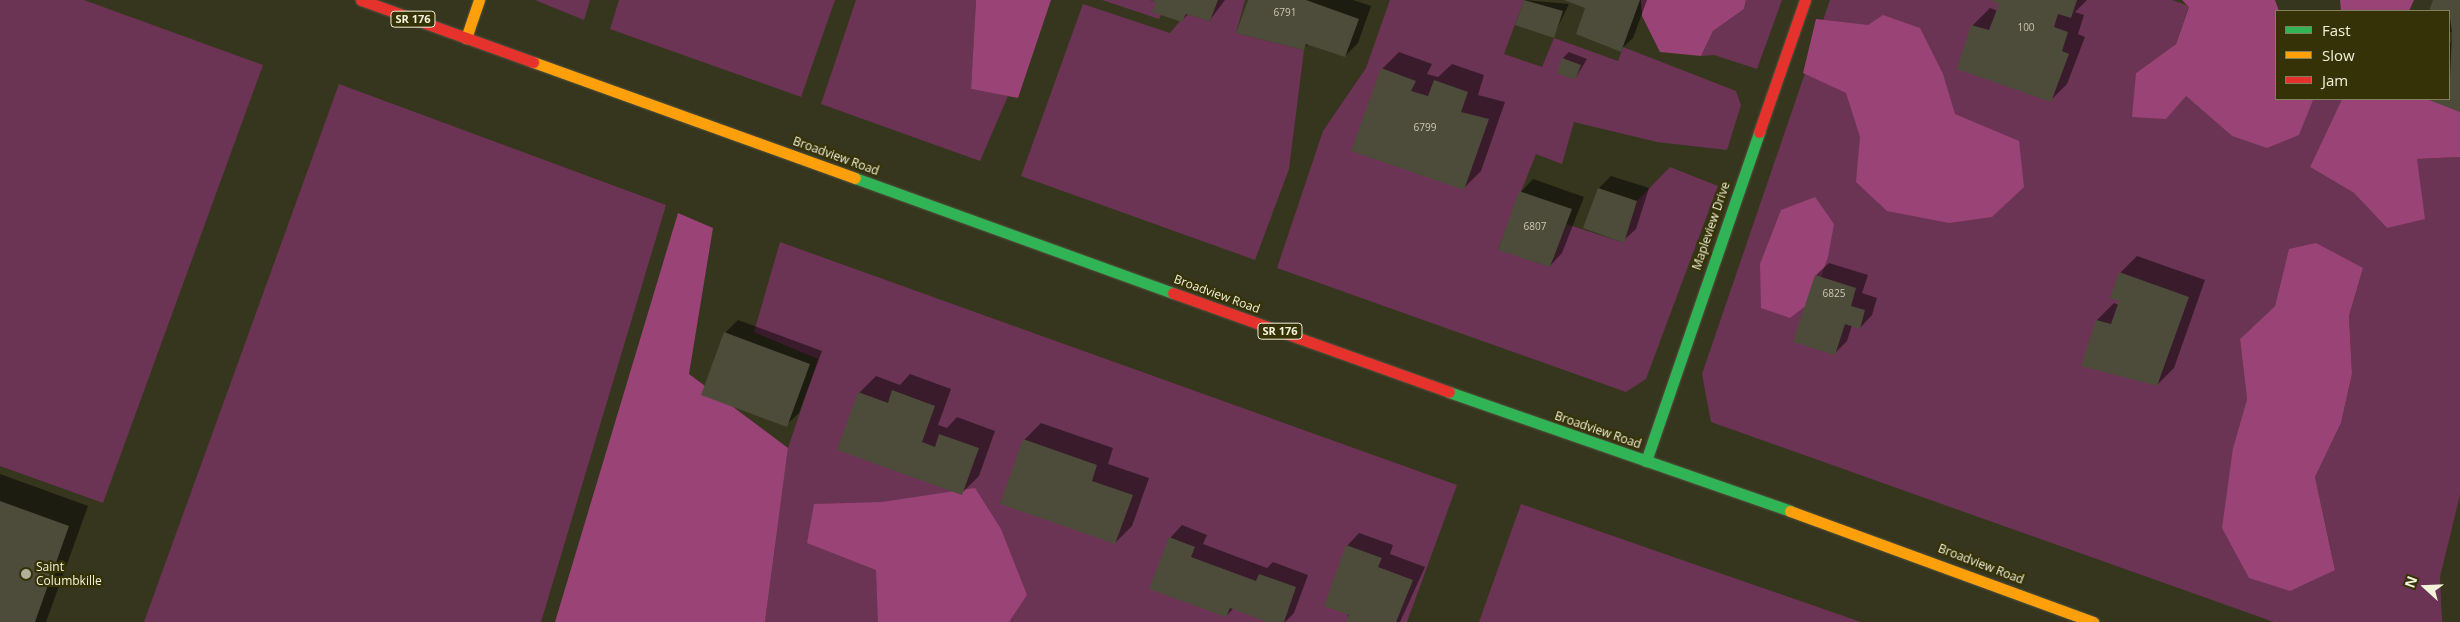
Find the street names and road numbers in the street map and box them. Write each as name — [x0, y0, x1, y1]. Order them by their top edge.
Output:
road number: SR 176 — [389, 10, 437, 28]
street label: Broadview Road — [791, 134, 881, 178]
street label: Mapleview Drive — [1689, 180, 1733, 272]
street label: Broadview Road — [1172, 272, 1262, 316]
road number: SR 176 — [1256, 322, 1304, 340]
street label: Broadview Road — [1553, 408, 1643, 452]
street label: Broadview Road — [1936, 541, 2026, 587]

